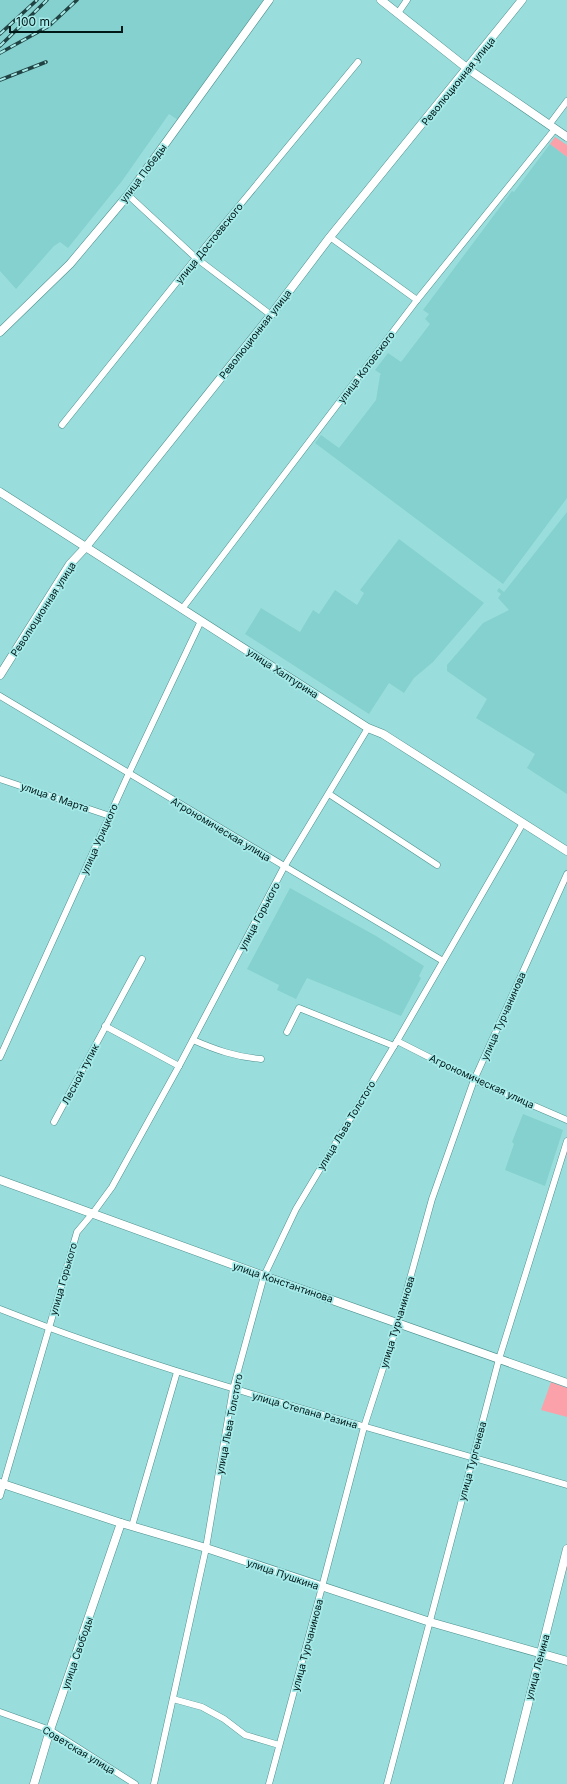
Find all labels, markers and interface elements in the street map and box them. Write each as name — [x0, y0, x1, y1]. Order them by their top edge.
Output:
scale bar — [10, 8, 122, 34]
text: 100 m — [16, 14, 50, 29]
street label: Революционная улица — [419, 34, 497, 128]
street label: улица Победы — [117, 141, 169, 205]
street label: улица Достоевского — [173, 200, 245, 286]
street label: Революционная улица — [216, 287, 294, 381]
street label: улица Котовского — [335, 329, 397, 405]
street label: Революционная улица — [8, 560, 78, 658]
street label: улица Халтурина — [245, 645, 321, 701]
street label: улица 8 Марта — [19, 780, 91, 814]
street label: Агрономическая улица — [169, 794, 273, 864]
street label: улица Урицкого — [78, 802, 120, 876]
street label: улица Горького — [236, 880, 282, 952]
street label: улица Турчанинова — [478, 970, 528, 1062]
street label: Лесной тупик — [59, 1041, 101, 1107]
street label: Агрономическая улица — [428, 1051, 536, 1111]
street label: улица Льва Толстого — [315, 1078, 377, 1172]
street label: улица Горького — [47, 1241, 79, 1317]
street label: улица Константинова — [231, 1259, 335, 1305]
street label: улица Турчанинова — [377, 1275, 417, 1369]
street label: улица Льва Толстого — [213, 1373, 245, 1475]
street label: улица Степана Разина — [251, 1389, 359, 1431]
street label: улица Тургенева — [456, 1420, 488, 1502]
street label: улица Пушкина — [245, 1556, 321, 1592]
street label: улица Турчанинова — [289, 1597, 325, 1693]
street label: улица Свободы — [59, 1615, 95, 1691]
street label: улица Ленина — [522, 1633, 552, 1701]
street label: Советская улица — [40, 1724, 118, 1776]

